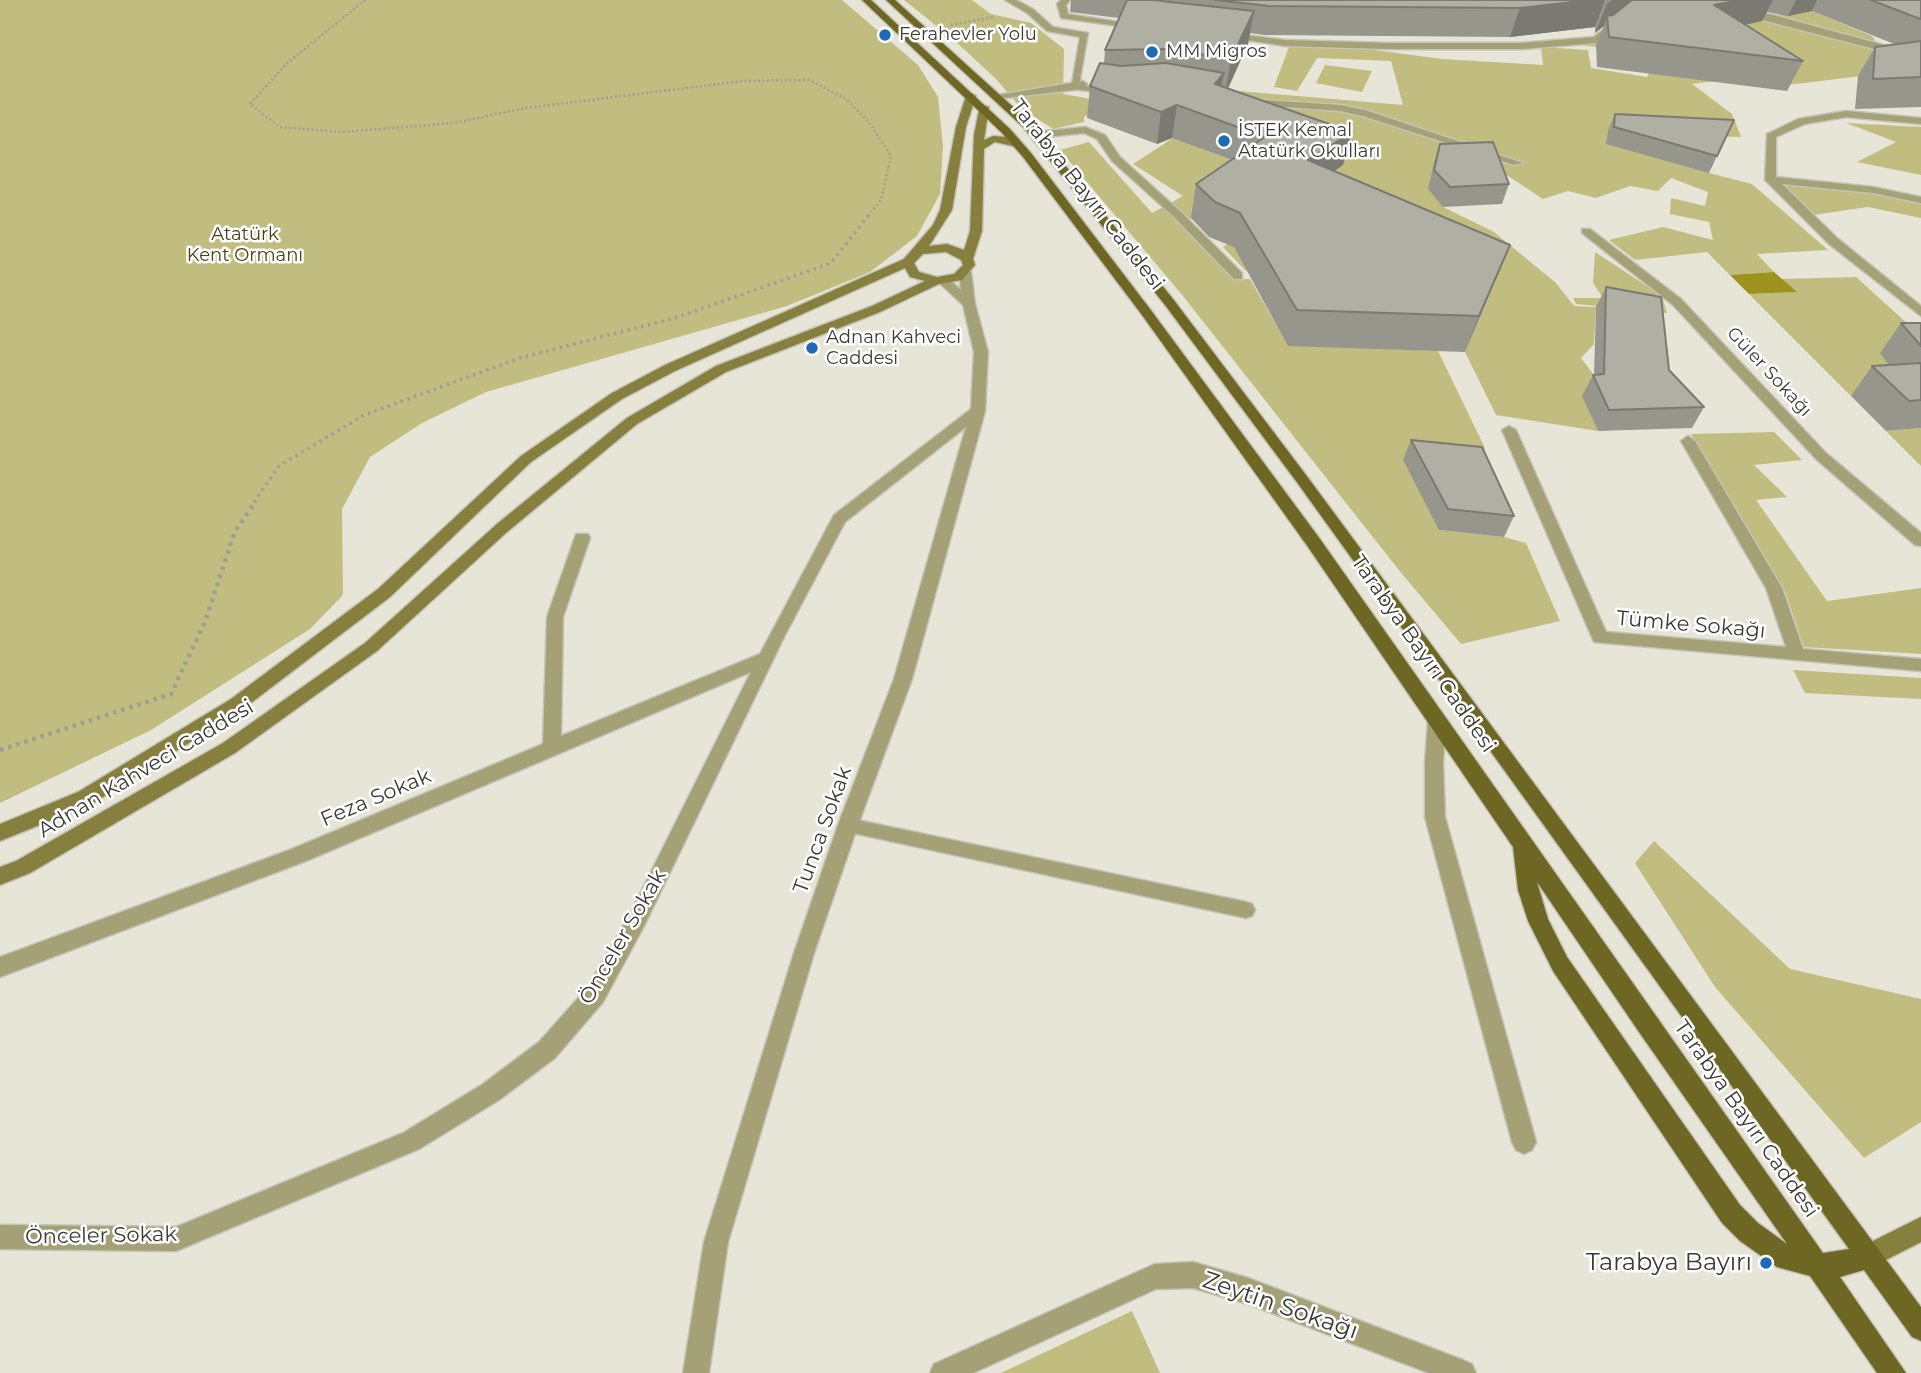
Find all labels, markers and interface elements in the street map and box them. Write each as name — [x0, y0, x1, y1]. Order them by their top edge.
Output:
place label: Ferahevler Yolu — [899, 24, 1037, 46]
marker: Ferahevler Yolu — [877, 27, 893, 43]
place label: MM Migros — [1166, 41, 1267, 63]
marker: MM Migros — [1144, 44, 1160, 60]
street label: Tarabya Bayırı Caddesi — [1005, 95, 1169, 295]
place label: İSTEK Kemal Atatürk Okulları — [1238, 120, 1380, 162]
marker: İSTEK Kemal Atatürk Okulları — [1216, 133, 1232, 149]
park label: Atatürk Kent Ormanı — [187, 224, 303, 266]
street label: Güler Sokağı — [1722, 323, 1816, 421]
place label: Adnan Kahveci Caddesi — [826, 327, 961, 370]
marker: Adnan Kahveci Caddesi — [804, 340, 820, 356]
street label: Tarabya Bayırı Caddesi — [1345, 551, 1501, 757]
street label: Tümke Sokağı — [1616, 606, 1766, 644]
street label: Adnan Kahveci Caddesi — [34, 695, 258, 843]
street label: Feza Sokak — [317, 763, 435, 833]
street label: Tunca Sokak — [788, 763, 858, 897]
street label: Önceler Sokak — [574, 865, 672, 1009]
street label: Tarabya Bayırı Caddesi — [1668, 1016, 1824, 1222]
street label: Önceler Sokak — [25, 1222, 177, 1250]
place label: Tarabya Bayırı — [1586, 1249, 1752, 1277]
marker: Tarabya Bayırı — [1758, 1255, 1774, 1271]
street label: Zeytin Sokağı — [1199, 1266, 1361, 1346]

